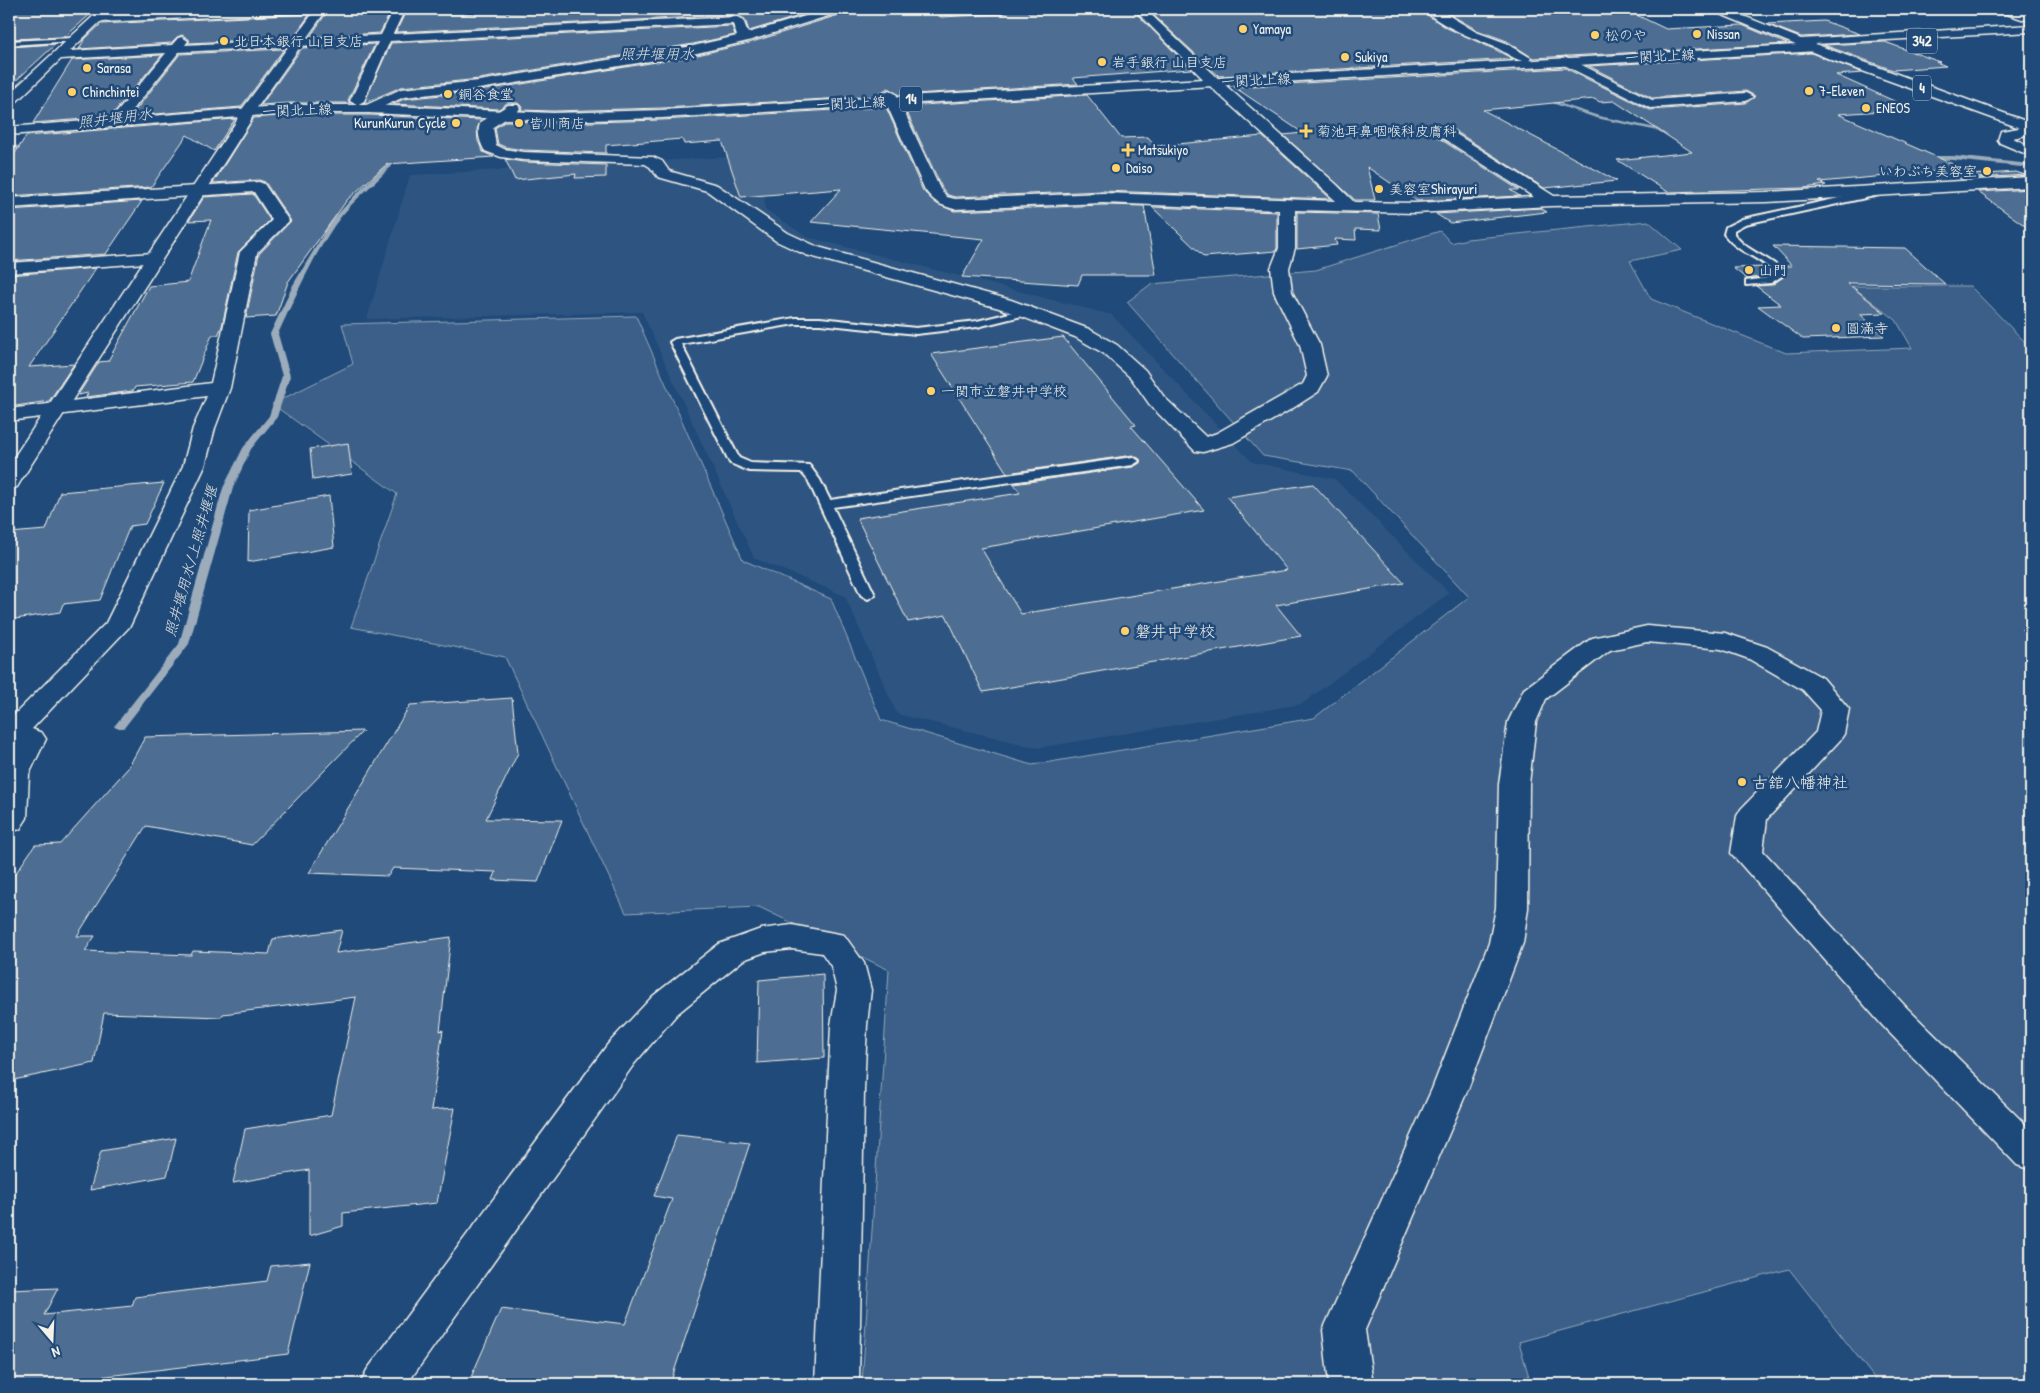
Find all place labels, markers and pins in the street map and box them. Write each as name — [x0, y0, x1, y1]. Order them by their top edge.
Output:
place label: Yamaya — [1253, 19, 1292, 39]
marker: Yamaya — [1237, 23, 1249, 35]
place label: Nissan — [1707, 24, 1740, 43]
place label: 松のや — [1605, 25, 1647, 44]
marker: Nissan — [1691, 28, 1703, 40]
marker: 松のや — [1589, 29, 1601, 41]
place label: 北日本銀行 山目支店 — [234, 31, 363, 50]
marker: 北日本銀行 山目支店 — [218, 35, 230, 47]
place label: Sukiya — [1355, 47, 1388, 67]
marker: Sukiya — [1339, 51, 1351, 63]
place label: 岩手銀行 山目支店 — [1112, 52, 1227, 71]
marker: 岩手銀行 山目支店 — [1096, 56, 1108, 68]
place label: Sarasa — [97, 58, 131, 77]
marker: Sarasa — [81, 62, 93, 74]
place label: 7-Eleven — [1819, 81, 1865, 100]
place label: Chinchintei — [82, 82, 139, 101]
place label: 銅谷食堂 — [458, 84, 514, 103]
marker: 7-Eleven — [1803, 85, 1815, 97]
marker: Chinchintei — [66, 86, 78, 98]
marker: 銅谷食堂 — [442, 88, 454, 100]
place label: ENEOS — [1876, 98, 1911, 117]
marker: ENEOS — [1860, 102, 1872, 114]
place label: KurunKurun Cycle — [354, 113, 446, 133]
place label: 皆川商店 — [529, 113, 585, 132]
marker: KurunKurun Cycle — [450, 117, 462, 129]
marker: 皆川商店 — [513, 117, 525, 129]
place label: 菊池耳鼻咽喉科皮膚科 — [1317, 121, 1457, 140]
marker: 菊池耳鼻咽喉科皮膚科 — [1299, 124, 1313, 138]
place label: Matsukiyo — [1138, 140, 1188, 160]
marker: Matsukiyo — [1122, 144, 1134, 156]
place label: Daiso — [1126, 158, 1153, 177]
place label: いわぶち美容室 — [1879, 161, 1977, 180]
marker: Daiso — [1110, 162, 1122, 174]
marker: いわぶち美容室 — [1981, 165, 1993, 177]
place label: 美容室Shirayuri — [1389, 179, 1477, 199]
marker: 美容室Shirayuri — [1373, 183, 1385, 195]
place label: 山門 — [1759, 260, 1787, 279]
marker: 山門 — [1743, 264, 1755, 276]
place label: 圓滿寺 — [1846, 318, 1888, 337]
marker: 圓滿寺 — [1830, 322, 1842, 334]
place label: 一関市立磐井中学校 — [941, 381, 1067, 400]
marker: 一関市立磐井中学校 — [925, 385, 937, 397]
place label: 磐井中学校 — [1135, 620, 1215, 642]
marker: 磐井中学校 — [1119, 625, 1131, 637]
place label: 古舘八幡神社 — [1752, 771, 1848, 793]
marker: 古舘八幡神社 — [1736, 776, 1748, 788]

